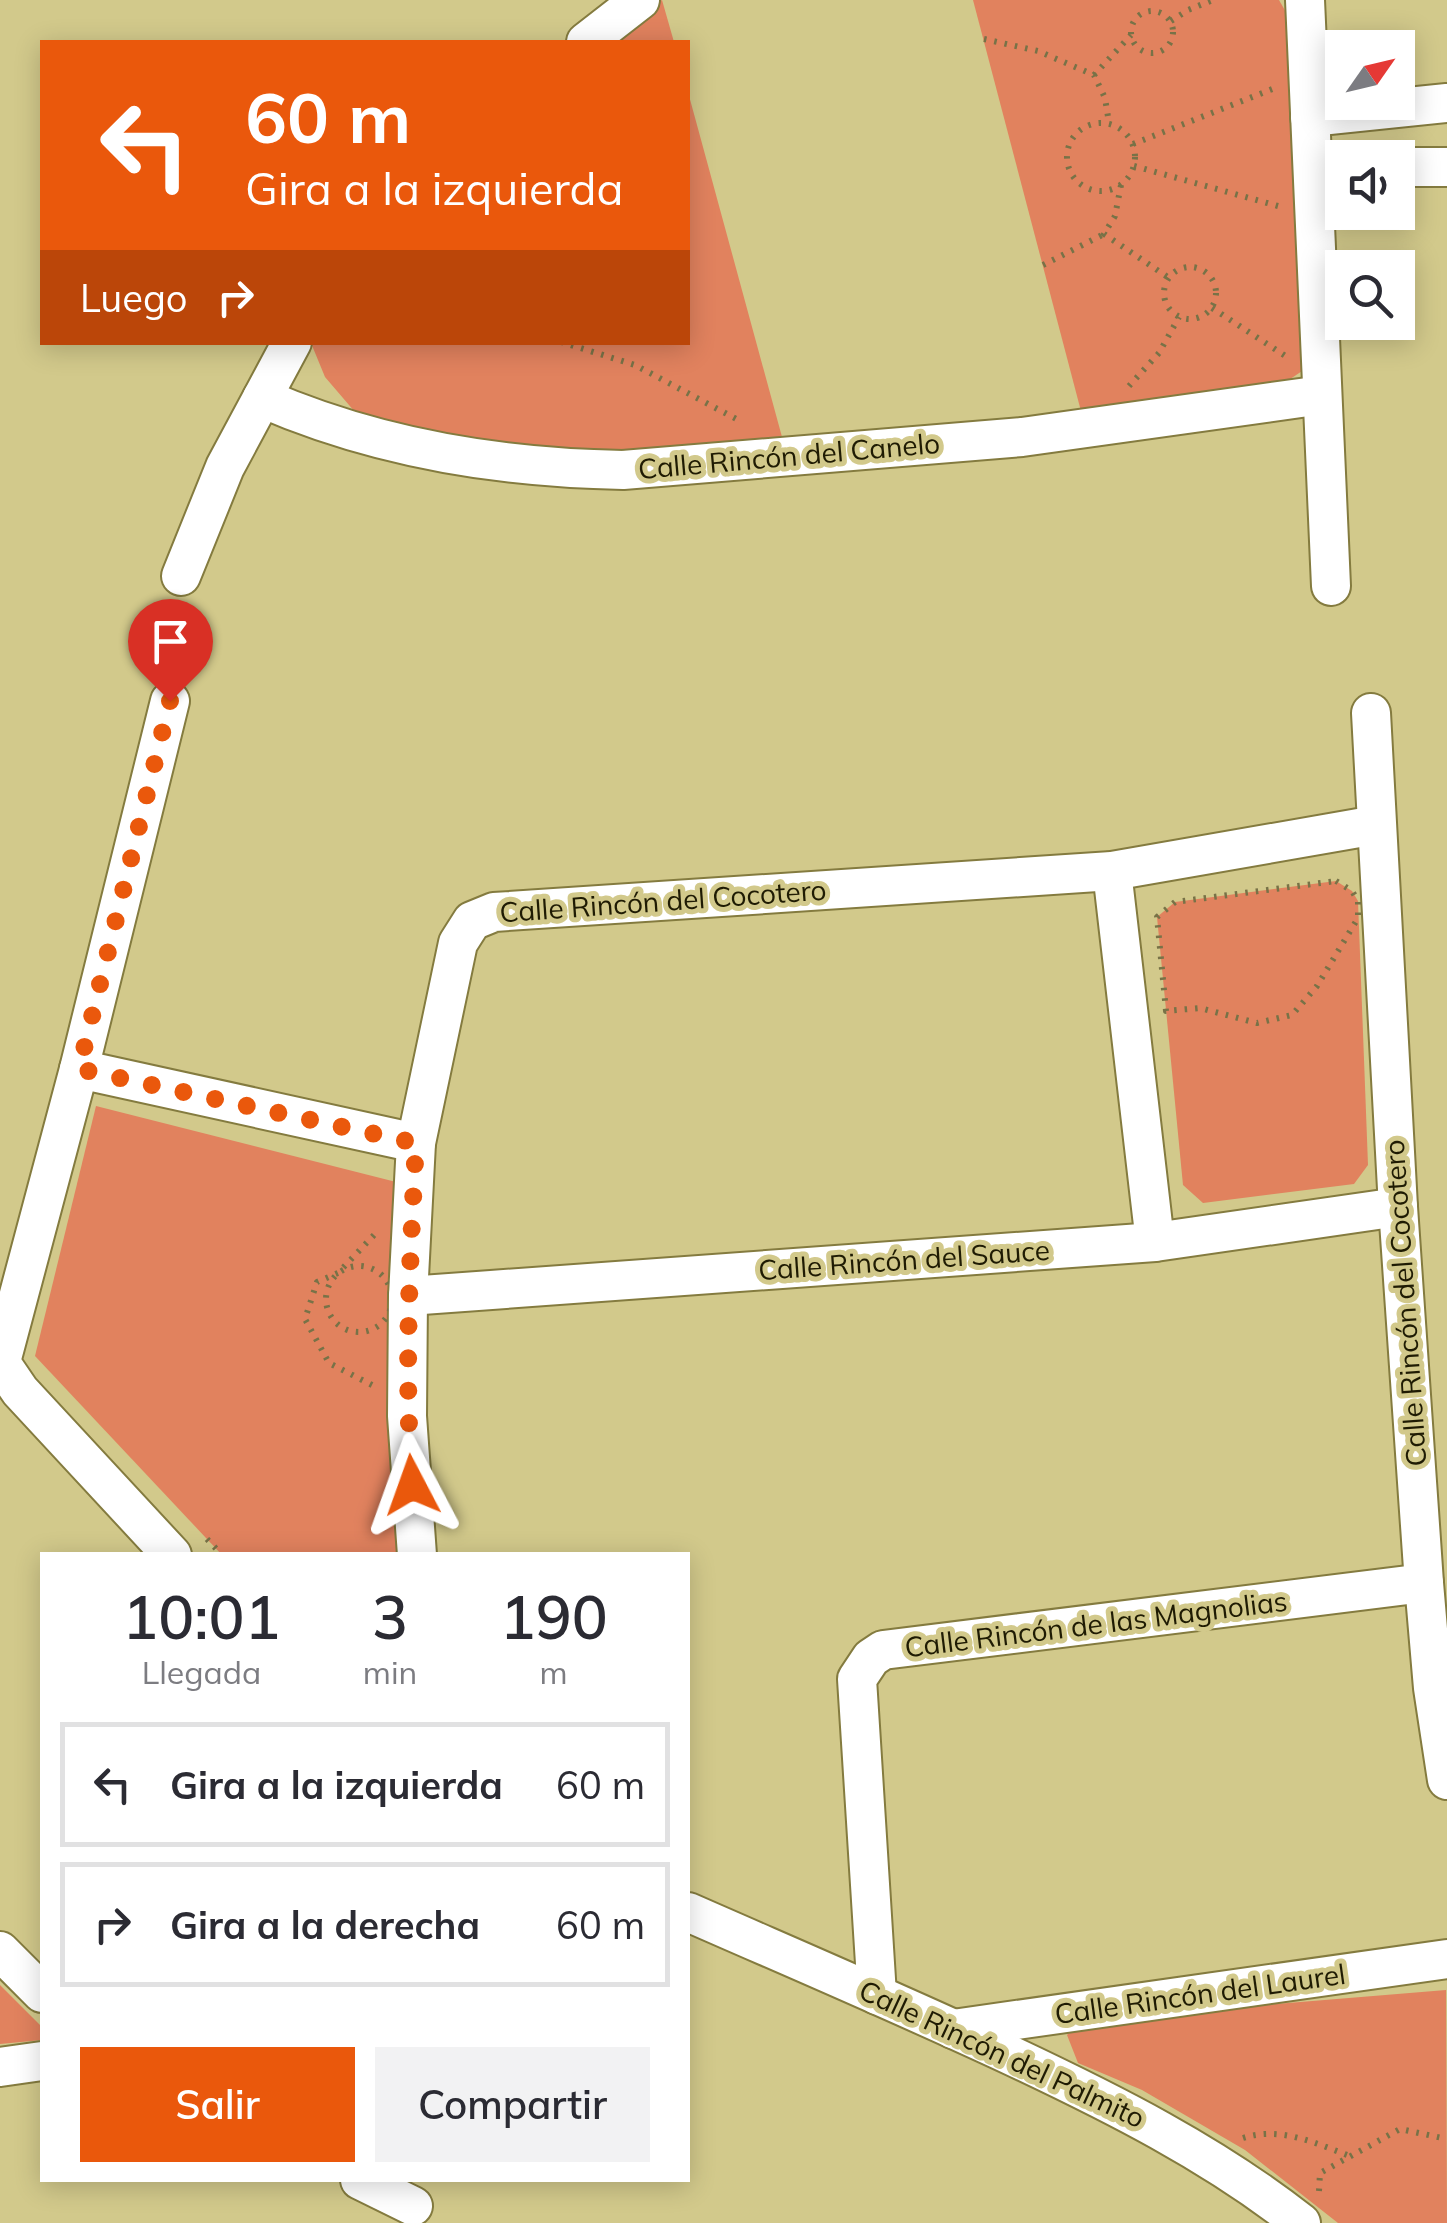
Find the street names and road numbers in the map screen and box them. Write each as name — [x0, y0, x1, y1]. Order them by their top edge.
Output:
street label: Calle Rincón del Canelo — [637, 425, 941, 486]
street label: Calle Rincón del Cocotero — [498, 872, 828, 929]
street label: Calle Rincón del Cocotero — [1376, 1138, 1433, 1468]
street label: Calle Rincón del Sauce — [757, 1232, 1051, 1287]
street label: Calle Rincón de las Magnolias — [903, 1583, 1289, 1664]
street label: Calle Rincón del Laurel — [1052, 1956, 1348, 2031]
street label: Calle Rincón del Palmito — [854, 1972, 1151, 2135]

